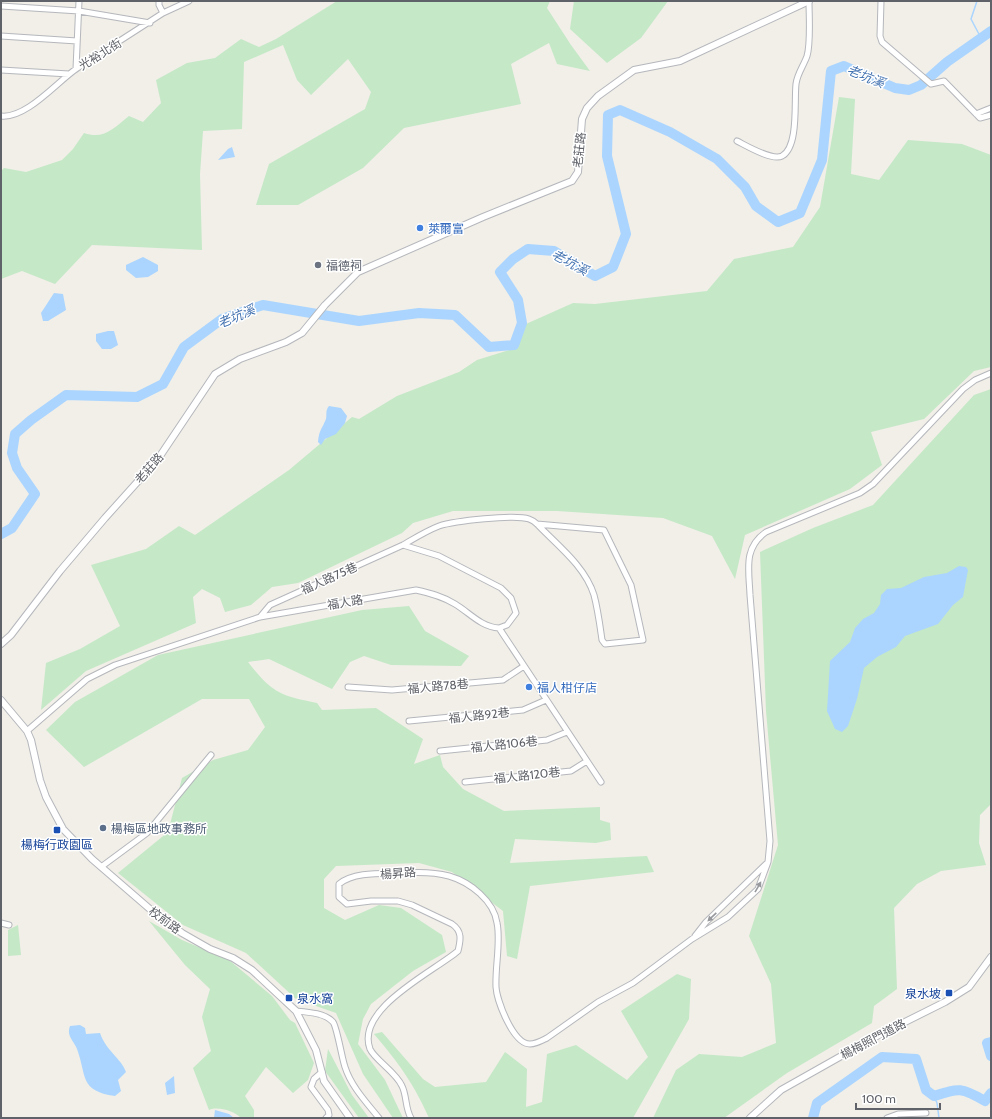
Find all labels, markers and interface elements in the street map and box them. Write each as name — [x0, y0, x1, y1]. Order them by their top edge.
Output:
street label: 光裕北街 — [76, 35, 124, 73]
water label: 老坑溪 — [845, 61, 889, 91]
street label: 老莊路 — [570, 131, 588, 169]
place label: 萊爾富 — [428, 221, 464, 236]
marker: 萊爾富 — [415, 223, 425, 233]
water label: 老坑溪 — [549, 246, 593, 279]
place label: 福德祠 — [326, 258, 362, 273]
marker: 福德祠 — [313, 260, 323, 270]
water label: 老坑溪 — [215, 300, 259, 331]
street label: 老莊路 — [132, 449, 166, 487]
street label: 福人路75巷 — [298, 559, 360, 597]
street label: 福人路 — [326, 591, 364, 613]
street label: 福人路78巷 — [407, 676, 469, 696]
place label: 福人柑仔店 — [537, 680, 597, 695]
marker: 福人柑仔店 — [524, 682, 534, 692]
street label: 福人路92巷 — [448, 704, 510, 726]
street label: 福人路106巷 — [470, 733, 538, 755]
street label: 福人路120巷 — [493, 764, 561, 786]
place label: 楊梅區地政事務所 — [111, 821, 207, 836]
marker: 楊梅區地政事務所 — [98, 823, 108, 833]
marker: 楊梅行政園區 — [52, 825, 62, 835]
place label: 楊梅行政園區 — [21, 837, 93, 852]
street label: 楊昇路 — [380, 864, 416, 882]
one-way arrow — [755, 881, 762, 892]
street label: 校前路 — [146, 903, 184, 937]
one-way arrow — [707, 912, 717, 922]
place label: 泉水坡 — [905, 986, 941, 1001]
marker: 泉水坡 — [944, 988, 954, 998]
place label: 泉水窩 — [297, 991, 333, 1006]
marker: 泉水窩 — [284, 993, 294, 1003]
street label: 楊梅照門道路 — [838, 1015, 908, 1063]
scale bar — [856, 1085, 940, 1111]
text: 100 m — [862, 1091, 896, 1106]

